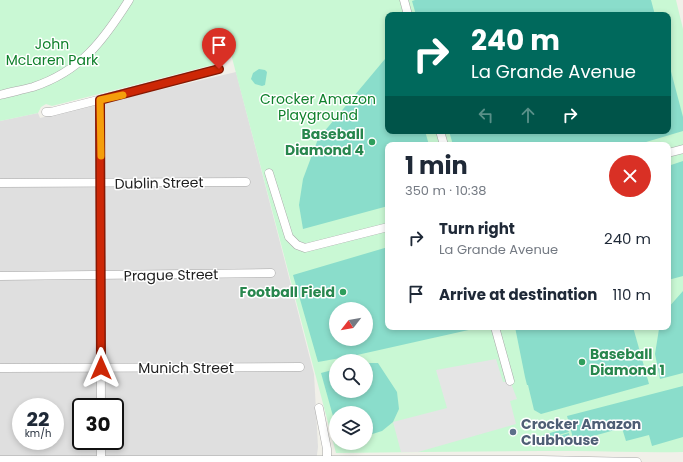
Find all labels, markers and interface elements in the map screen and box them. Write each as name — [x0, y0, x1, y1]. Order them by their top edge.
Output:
text: 240 m — [471, 21, 560, 60]
pin — [202, 28, 236, 69]
icon: right — [405, 28, 457, 80]
park label: John McLaren Park — [6, 34, 99, 70]
icon: arrive — [208, 34, 230, 56]
text: La Grande Avenue — [471, 59, 636, 84]
park label: Crocker Amazon Playground — [260, 89, 376, 125]
icon: left — [475, 104, 497, 126]
icon: ahead — [517, 104, 539, 126]
icon: right — [559, 104, 581, 126]
place label: Baseball Diamond 4 — [285, 124, 364, 160]
marker: Baseball Diamond 4 — [367, 137, 377, 147]
text: 1 min — [405, 149, 468, 182]
button: close — [609, 155, 651, 197]
street label: Dublin Street — [114, 172, 204, 194]
text: 350 m · 10:38 — [405, 181, 487, 200]
text: Turn right — [439, 218, 515, 239]
icon: right — [405, 227, 427, 249]
text: 240 m — [604, 228, 651, 249]
text: La Grande Avenue — [439, 240, 558, 259]
street label: Prague Street — [124, 264, 218, 286]
place label: Football Field — [240, 282, 335, 302]
icon: arrive — [405, 283, 427, 305]
text: Arrive at destination — [439, 284, 597, 305]
text: 110 m — [613, 284, 651, 305]
marker: Football Field — [338, 287, 348, 297]
north arrow — [329, 302, 373, 346]
map controls — [329, 302, 373, 450]
place label: Baseball Diamond 1 — [590, 344, 665, 380]
position arrow — [80, 347, 122, 389]
button: search — [329, 354, 373, 398]
marker: Baseball Diamond 1 — [577, 357, 587, 367]
street label: Munich Street — [138, 358, 234, 378]
speed limit sign: 30 — [72, 398, 124, 450]
text: 22 — [27, 405, 49, 433]
button: layers — [329, 406, 373, 450]
place label: Crocker Amazon Clubhouse — [521, 414, 641, 450]
text: km/h — [25, 426, 51, 441]
marker: Crocker Amazon Clubhouse — [508, 427, 518, 437]

